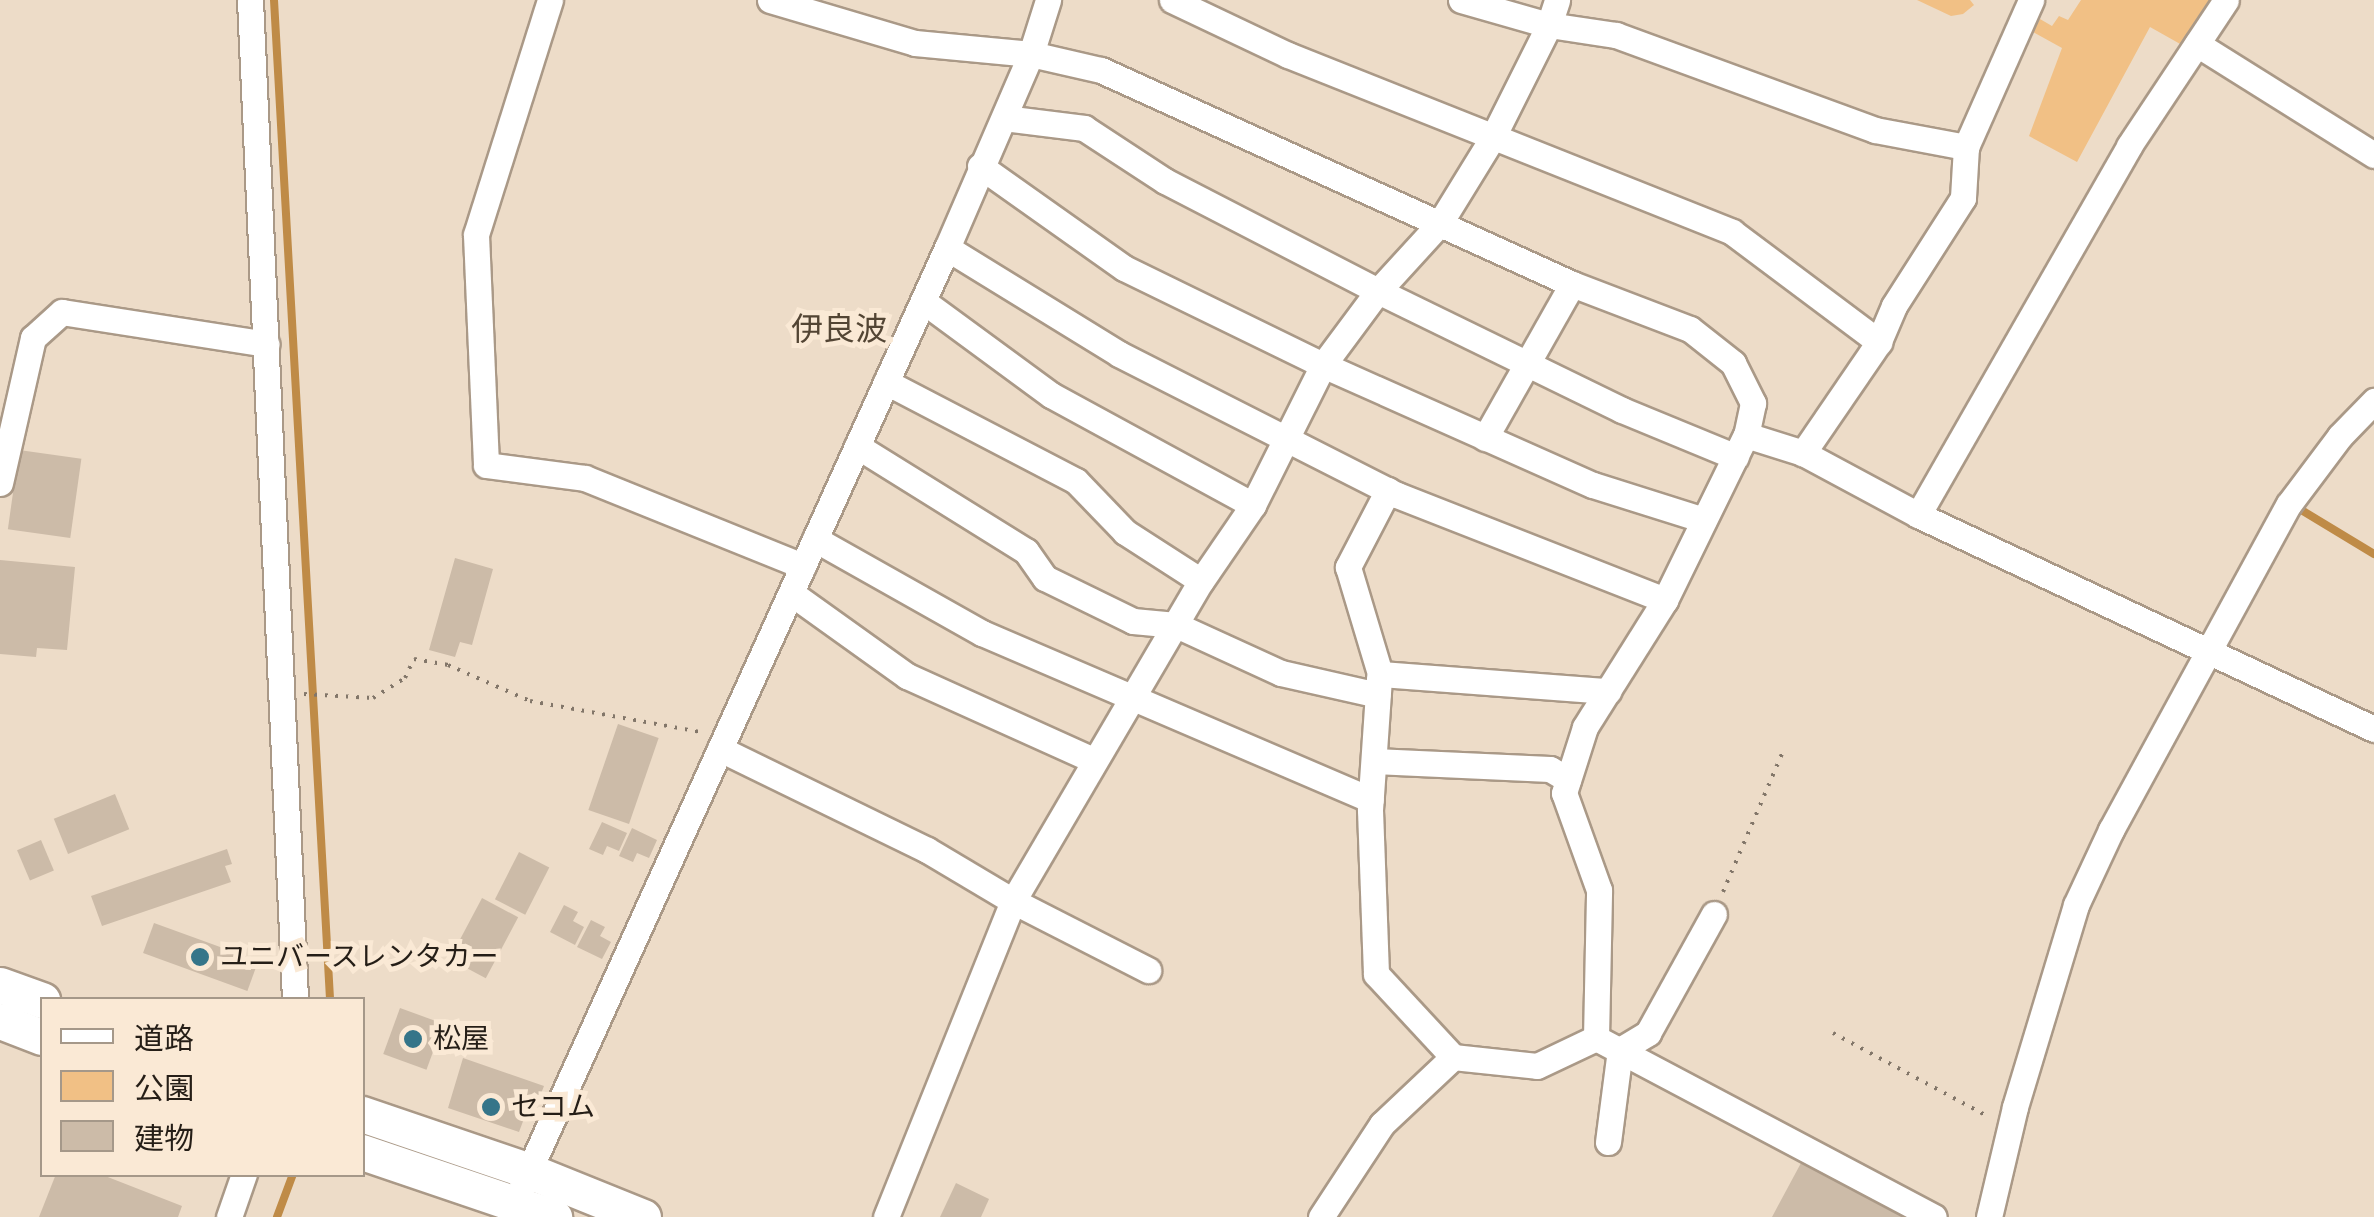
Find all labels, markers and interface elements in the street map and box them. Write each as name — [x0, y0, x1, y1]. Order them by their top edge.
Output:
district label: 伊良波 — [791, 311, 887, 349]
place label: ユニバースレンタカー — [220, 940, 500, 974]
marker: ユニバースレンタカー — [189, 946, 211, 968]
legend — [40, 997, 365, 1177]
text: 道路 — [134, 1021, 194, 1058]
place label: 松屋 — [433, 1022, 489, 1056]
marker: 松屋 — [402, 1028, 424, 1050]
text: 公園 — [134, 1071, 194, 1108]
place label: セコム — [511, 1090, 595, 1124]
marker: セコム — [480, 1096, 502, 1118]
text: 建物 — [134, 1121, 194, 1158]

